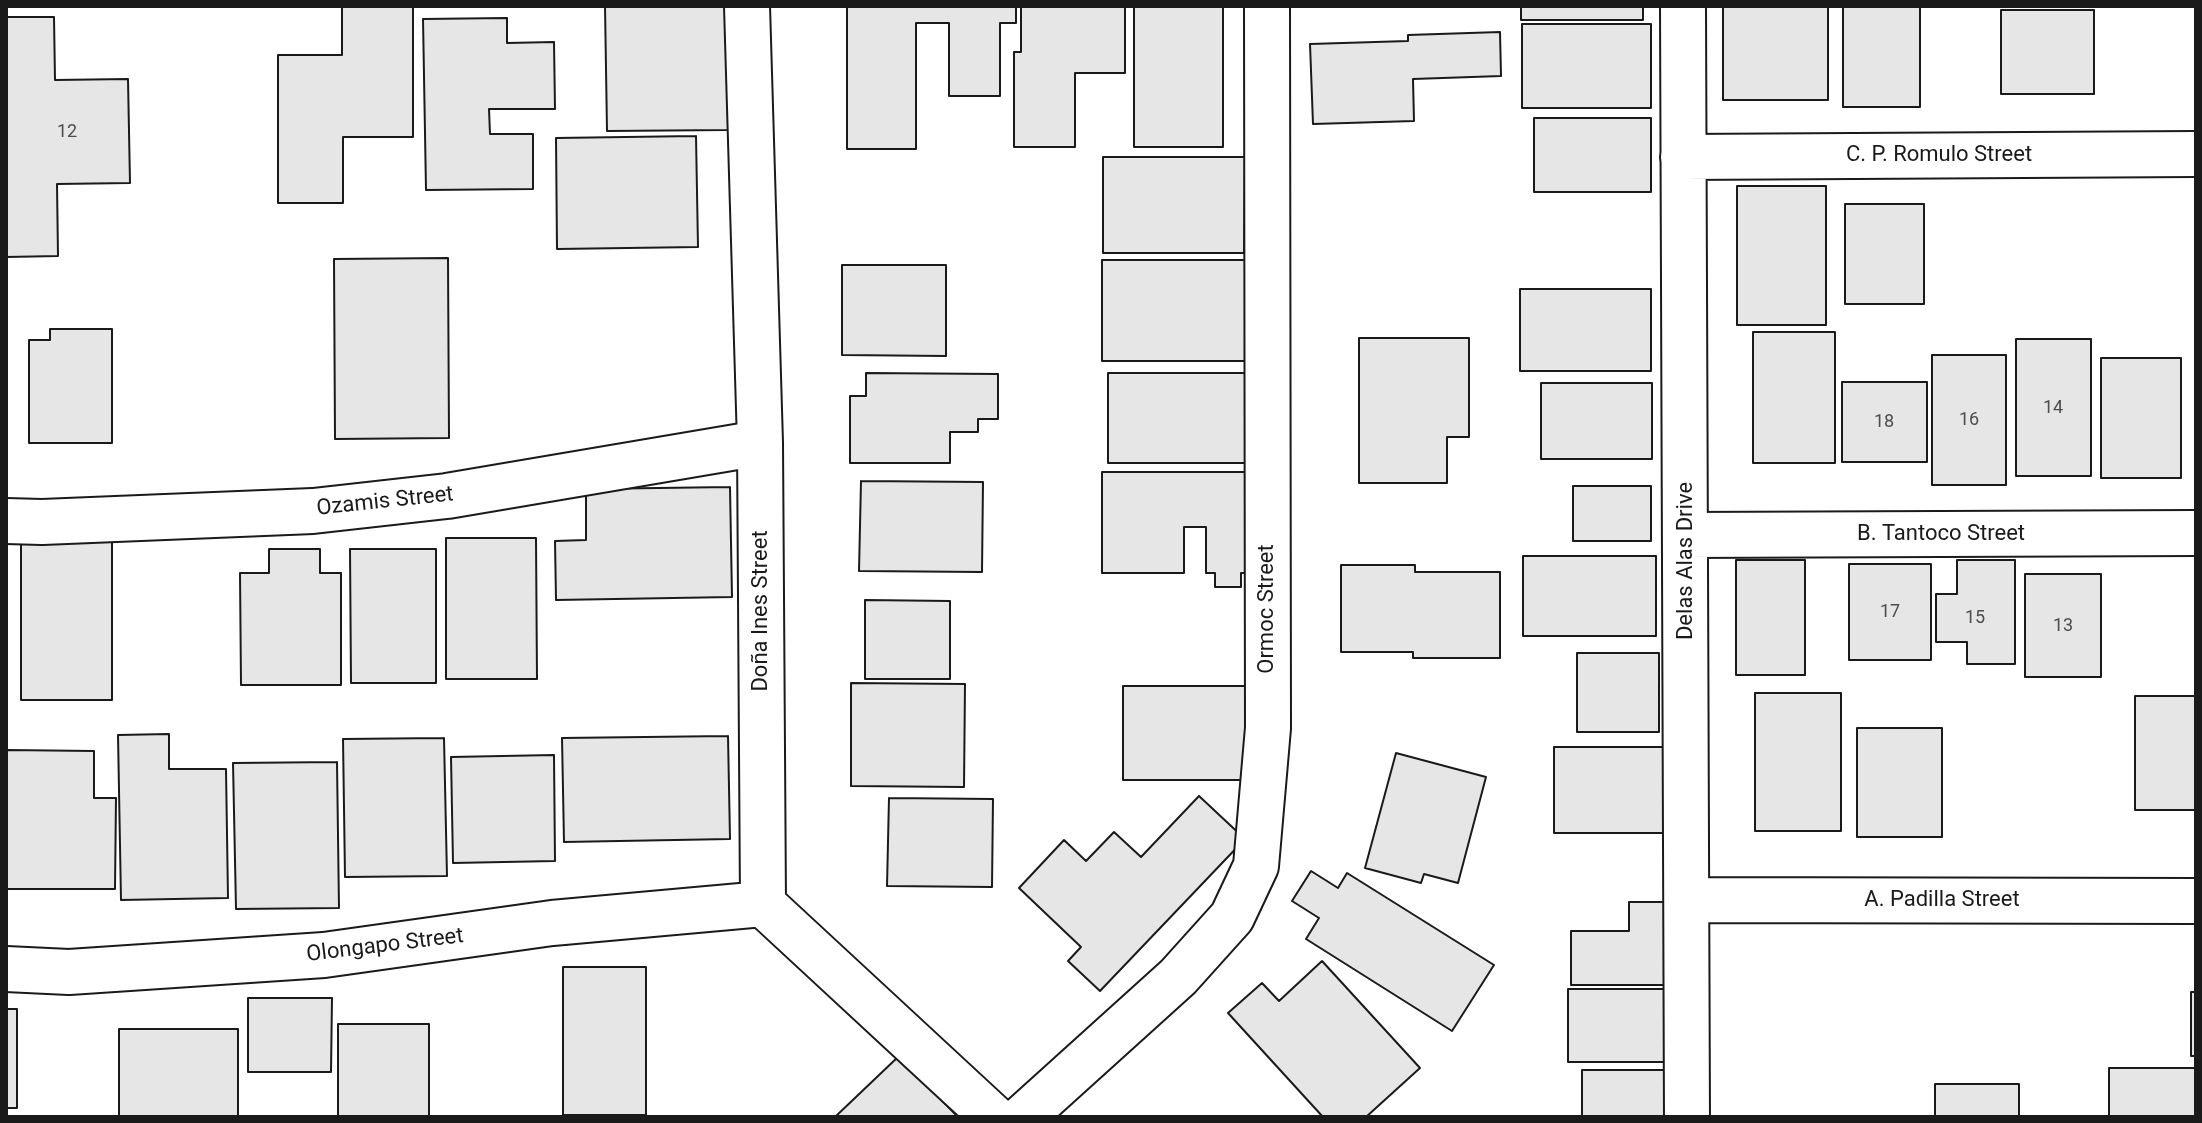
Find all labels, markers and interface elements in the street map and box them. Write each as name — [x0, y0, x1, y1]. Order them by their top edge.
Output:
house number: 12 — [57, 121, 77, 143]
street label: C. P. Romulo Street — [1846, 142, 2032, 168]
house number: 14 — [2043, 397, 2063, 419]
house number: 16 — [1959, 409, 1979, 431]
house number: 18 — [1874, 411, 1894, 433]
street label: Ozamis Street — [315, 482, 455, 522]
street label: Delas Alas Drive — [1673, 482, 1699, 640]
street label: B. Tantoco Street — [1857, 521, 2025, 547]
street label: Doña Ines Street — [748, 530, 774, 692]
street label: Ormoc Street — [1254, 544, 1280, 674]
house number: 17 — [1880, 601, 1900, 623]
house number: 15 — [1965, 607, 1985, 629]
house number: 13 — [2053, 615, 2073, 637]
street label: A. Padilla Street — [1864, 887, 2020, 913]
street label: Olongapo Street — [305, 923, 465, 969]

